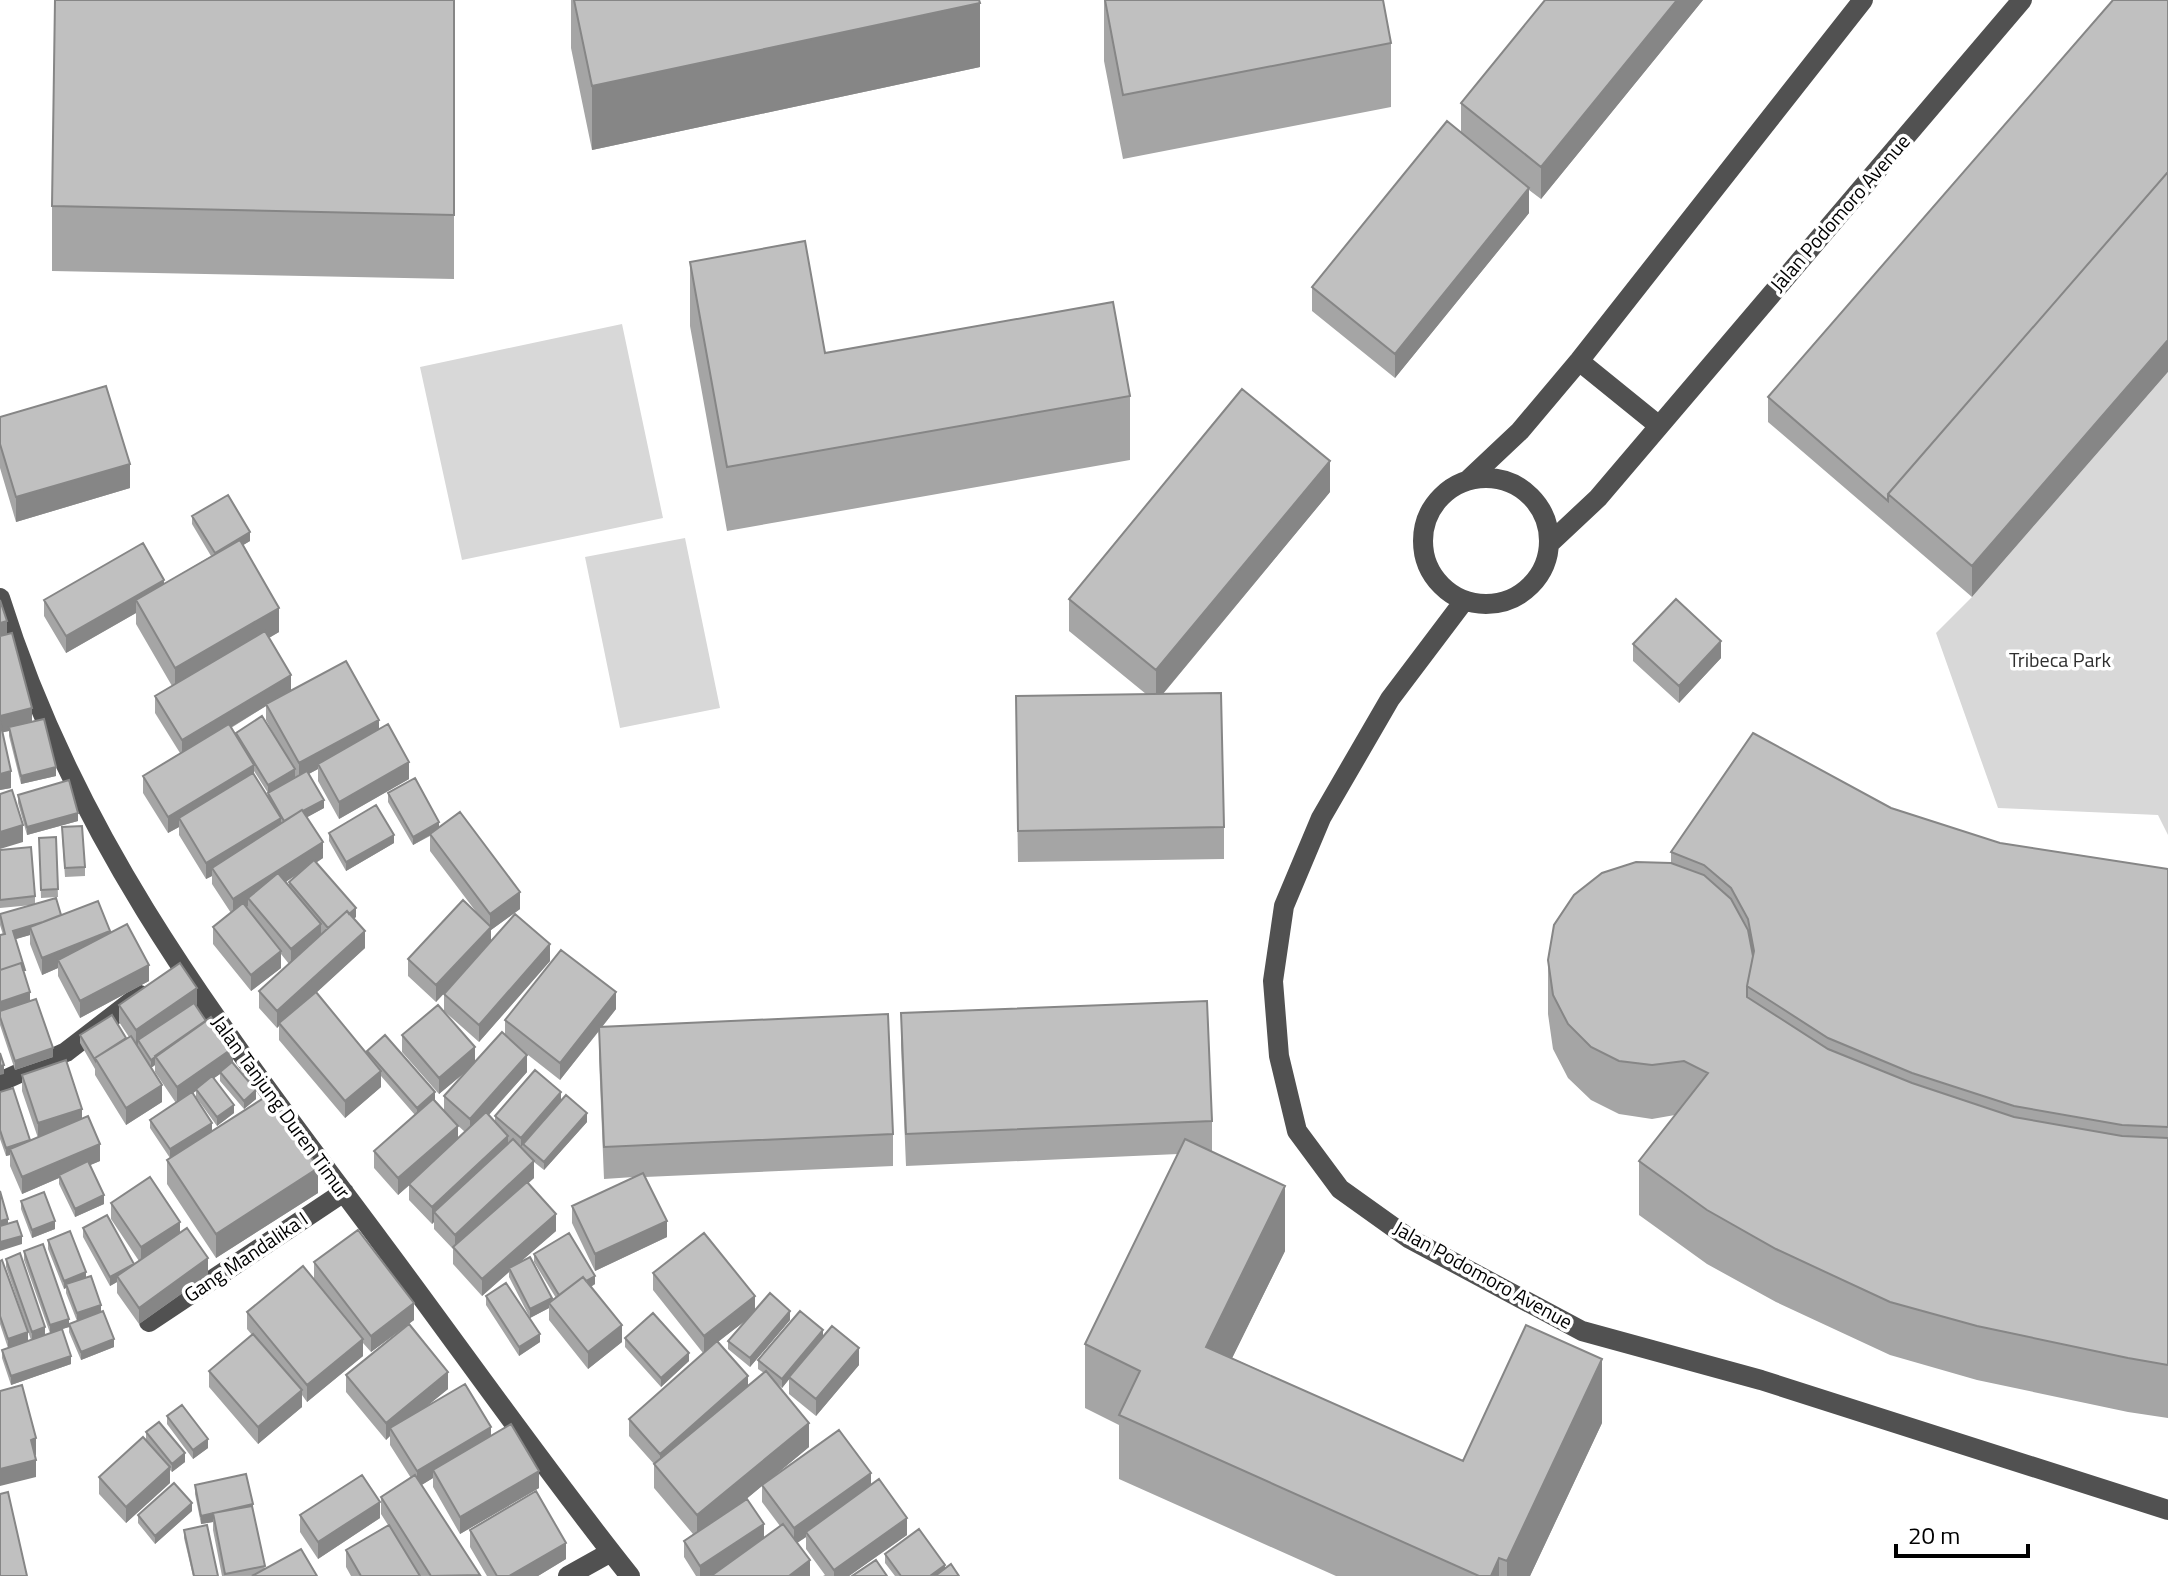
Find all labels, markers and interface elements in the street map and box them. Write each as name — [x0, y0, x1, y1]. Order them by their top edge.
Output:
street label: Jalan Podomoro Avenue — [1762, 127, 1917, 299]
park label: Tribeca Park — [2009, 644, 2111, 675]
street label: Jalan Tanjung Duren Timur — [204, 1009, 359, 1205]
street label: Gang Mandalika I — [177, 1204, 314, 1310]
street label: Jalan Podomoro Avenue — [1388, 1212, 1578, 1337]
scale bar — [1896, 1508, 2028, 1558]
text: 20 m — [1908, 1517, 1960, 1553]

